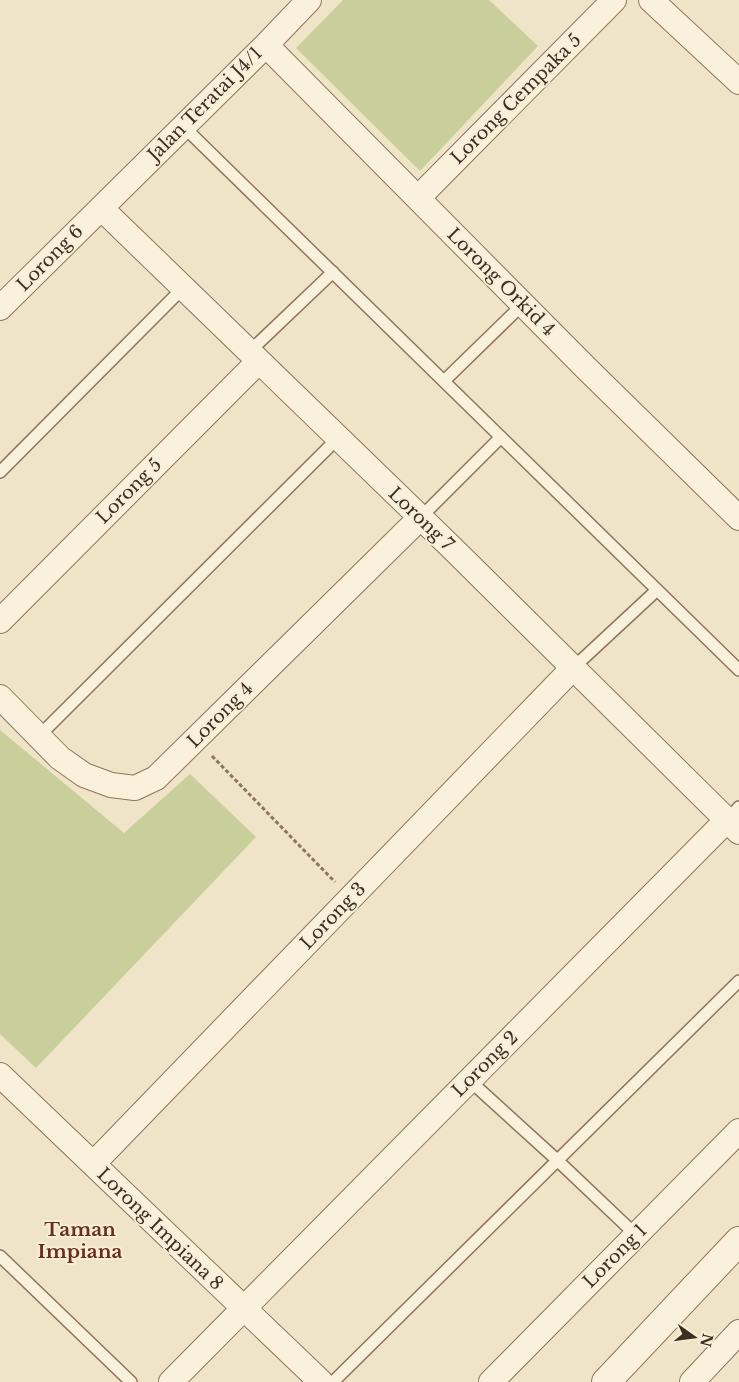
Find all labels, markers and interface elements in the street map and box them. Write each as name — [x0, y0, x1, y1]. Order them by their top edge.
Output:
street label: Lorong Cempaka 5 — [446, 29, 586, 169]
street label: Jalan Teratai J4/1 — [142, 42, 267, 167]
street label: Lorong 6 — [12, 220, 88, 296]
street label: Lorong Orkid 4 — [442, 223, 560, 341]
street label: Lorong 5 — [92, 454, 166, 528]
street label: Lorong 7 — [384, 483, 459, 556]
street label: Lorong 4 — [183, 678, 257, 752]
street label: Lorong 3 — [296, 878, 370, 954]
street label: Lorong 2 — [447, 1026, 523, 1102]
street label: Lorong Impiana 8 — [92, 1163, 228, 1295]
district label: Taman Impiana — [38, 1218, 123, 1263]
street label: Lorong 1 — [579, 1220, 651, 1292]
north arrow — [669, 1312, 719, 1362]
text: N — [696, 1332, 717, 1349]

